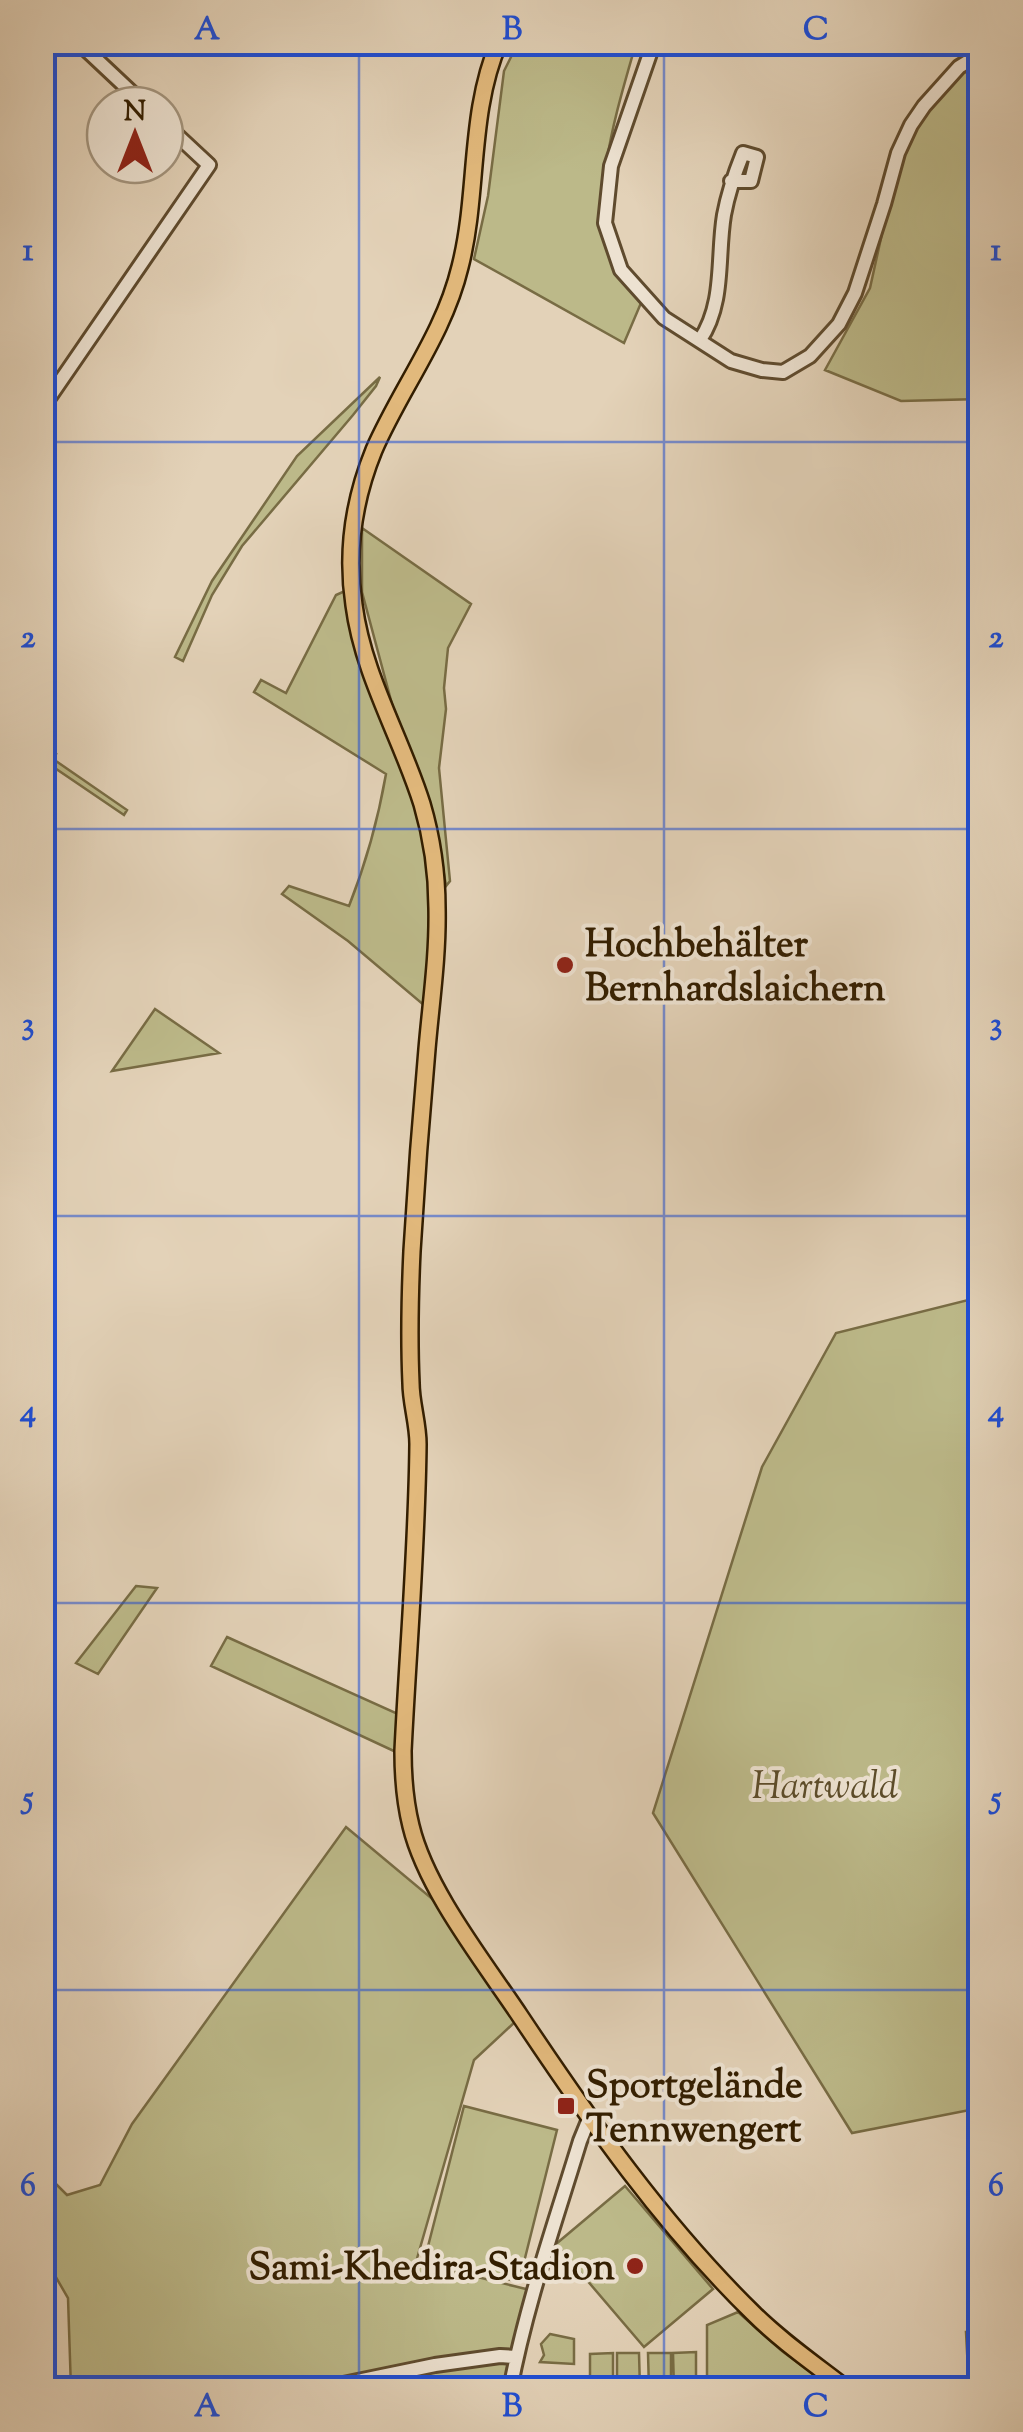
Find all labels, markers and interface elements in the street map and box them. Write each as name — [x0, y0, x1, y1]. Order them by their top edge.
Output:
text: A — [194, 8, 220, 54]
text: B — [502, 8, 522, 54]
text: C — [803, 8, 829, 54]
north arrow — [85, 85, 185, 185]
text: N — [124, 93, 146, 133]
text: 1 — [23, 229, 34, 275]
text: 1 — [991, 229, 1002, 275]
text: 2 — [21, 616, 36, 662]
text: 2 — [989, 616, 1004, 662]
place label: Hochbehälter Bernhardslaichern — [585, 920, 886, 1018]
marker: Hochbehälter Bernhardslaichern — [554, 954, 576, 976]
text: 3 — [22, 1003, 34, 1049]
text: 3 — [990, 1003, 1002, 1049]
text: 4 — [19, 1390, 36, 1436]
text: 4 — [987, 1390, 1004, 1436]
park label: Hartwald — [752, 1762, 898, 1816]
text: 5 — [20, 1777, 34, 1823]
text: 5 — [988, 1777, 1002, 1823]
place label: Sportgelände Tennwengert — [586, 2061, 803, 2159]
marker: Sportgelände Tennwengert — [555, 2095, 577, 2117]
text: 6 — [20, 2164, 36, 2210]
text: 6 — [988, 2164, 1004, 2210]
place label: Sami-Khedira-Stadion — [249, 2243, 616, 2297]
marker: Sami-Khedira-Stadion — [624, 2255, 646, 2277]
text: A — [194, 2385, 220, 2431]
text: B — [502, 2385, 522, 2431]
text: C — [803, 2385, 829, 2431]

